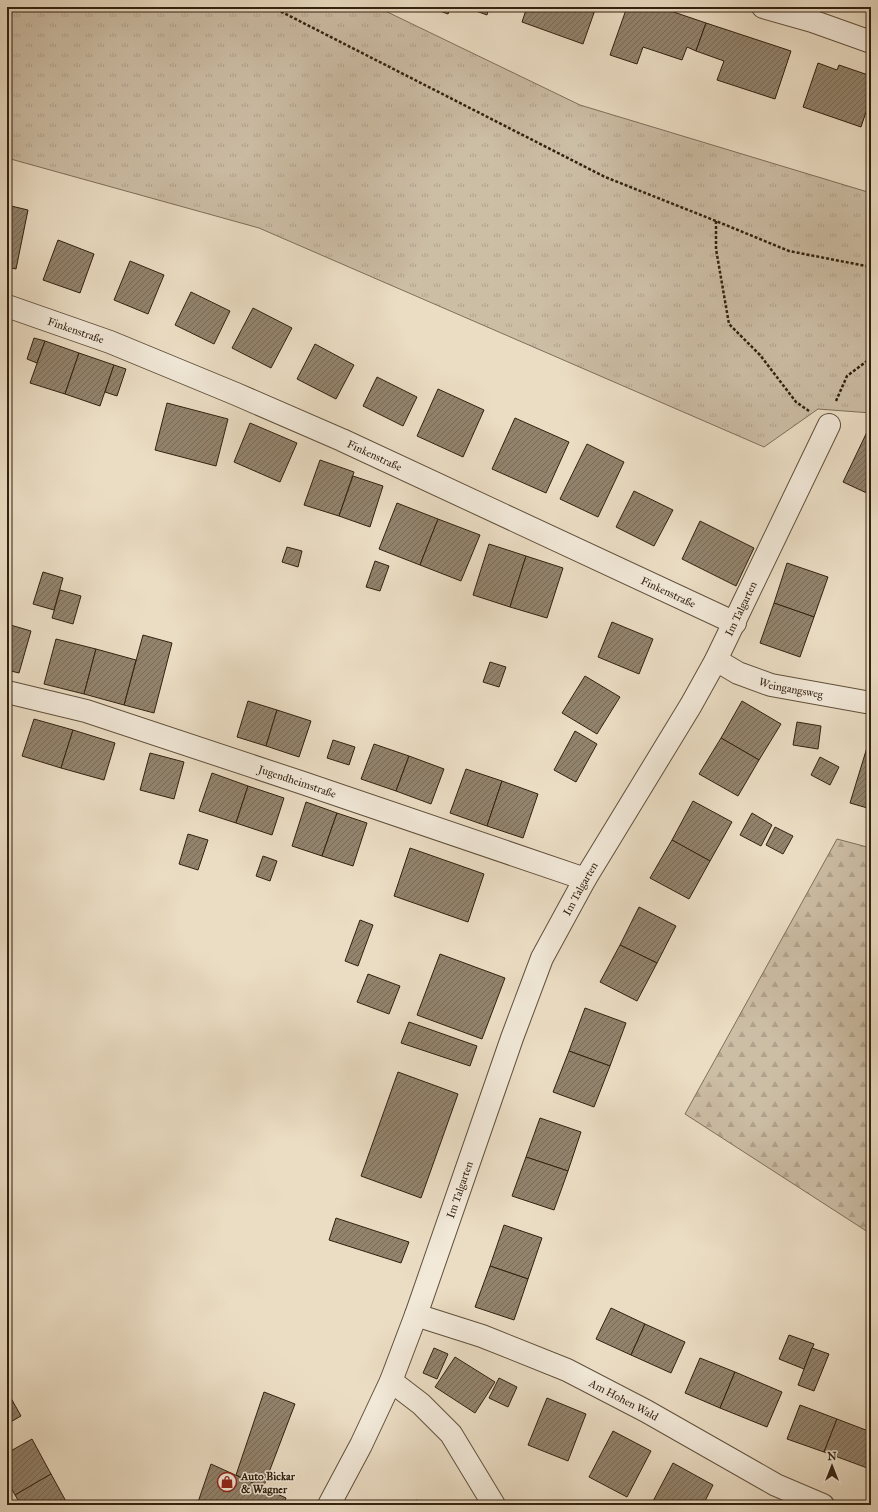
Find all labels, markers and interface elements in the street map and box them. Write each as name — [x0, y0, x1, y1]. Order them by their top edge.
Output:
street label: Finkenstraße — [46, 314, 106, 346]
street label: Finkenstraße — [345, 437, 404, 474]
street label: Finkenstraße — [639, 574, 698, 610]
street label: Im Talgarten — [722, 579, 759, 638]
street label: Weingangsweg — [757, 675, 825, 701]
street label: Jugendheimstraße — [256, 762, 338, 800]
street label: Im Talgarten — [560, 860, 600, 918]
street label: Im Talgarten — [444, 1159, 475, 1220]
street label: Am Hohen Wald — [586, 1376, 661, 1423]
north arrow — [812, 1446, 852, 1486]
text: N — [827, 1450, 837, 1463]
place label: Auto Bickar & Wagner — [240, 1470, 296, 1496]
shop icon: Auto Bickar & Wagner — [216, 1471, 238, 1493]

